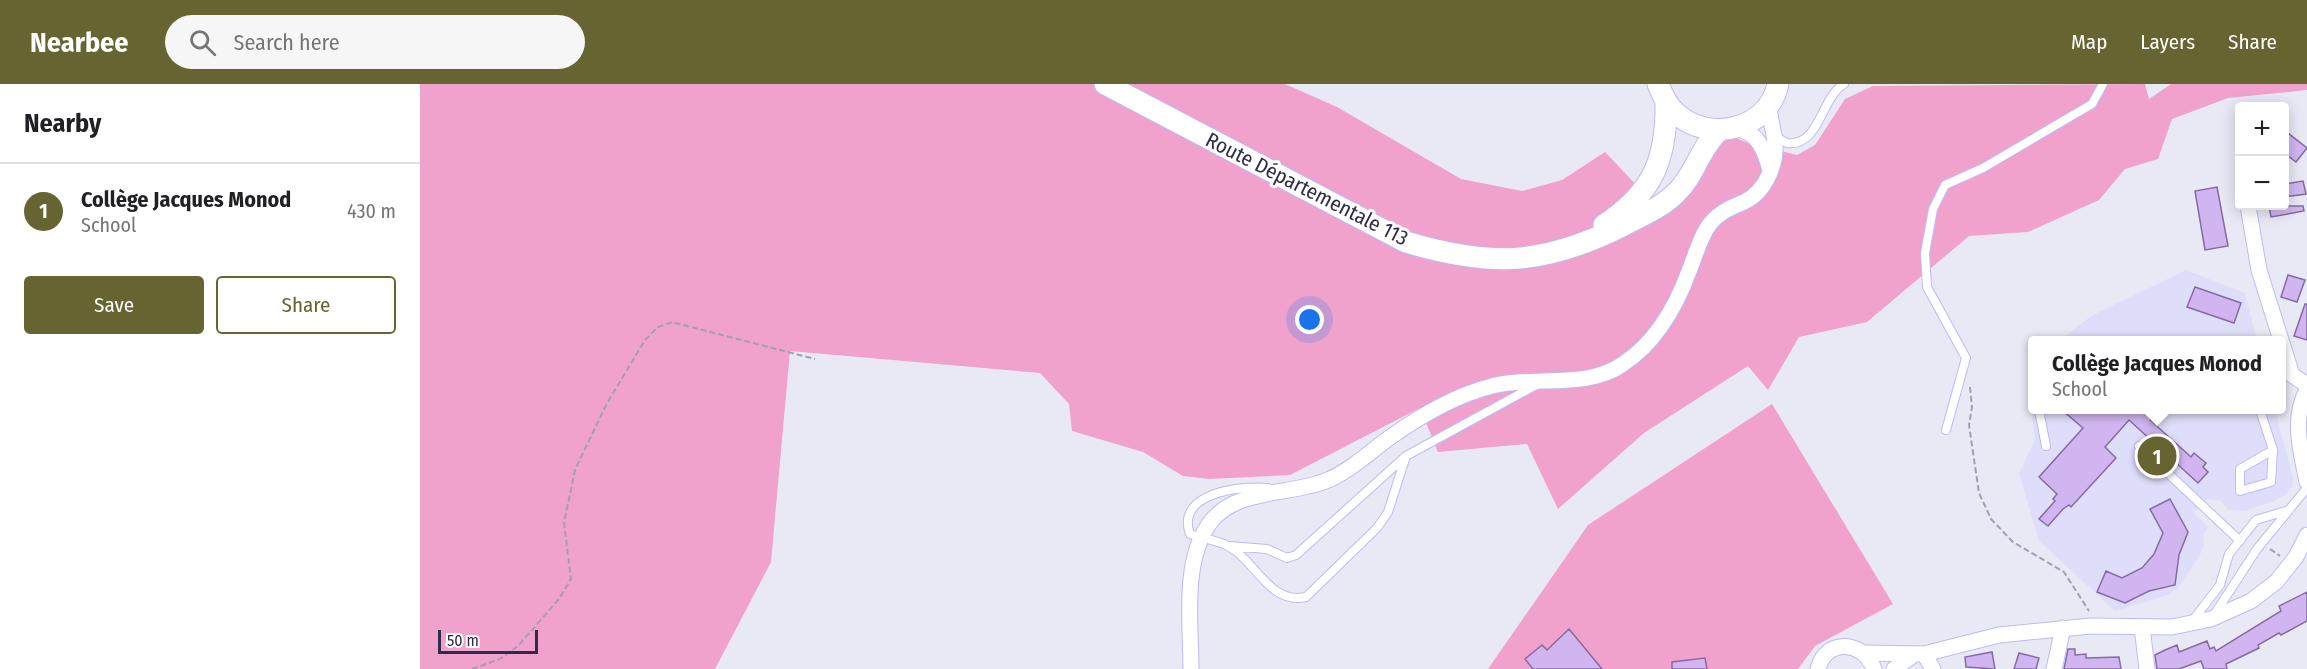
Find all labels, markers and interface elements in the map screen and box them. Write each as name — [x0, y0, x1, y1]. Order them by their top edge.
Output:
search box — [165, 15, 585, 69]
text: Nearbee — [30, 26, 129, 59]
icon: search — [186, 26, 219, 59]
text: Search here — [234, 29, 340, 56]
text: Map — [2071, 29, 2107, 55]
text: Layers — [2140, 29, 2195, 55]
text: Share — [2228, 29, 2277, 55]
map controls — [2235, 102, 2289, 210]
button: + — [2235, 102, 2289, 156]
text: Nearby — [24, 108, 101, 139]
street label: Route Départementale 113 — [1201, 127, 1413, 251]
button: − — [2235, 156, 2289, 210]
text: Collège Jacques Monod — [81, 186, 291, 213]
text: 1 — [39, 199, 48, 223]
text: 430 m — [347, 199, 396, 223]
text: School — [81, 213, 136, 237]
button: Save — [24, 276, 204, 334]
button: Share — [216, 276, 396, 334]
your location — [1295, 305, 1324, 334]
popup — [2028, 336, 2286, 414]
text: Collège Jacques Monod — [2052, 350, 2262, 377]
text: School — [2052, 377, 2107, 401]
pin: 1 — [2138, 434, 2176, 478]
scale bar — [438, 627, 538, 654]
text: 50 m — [447, 631, 479, 650]

